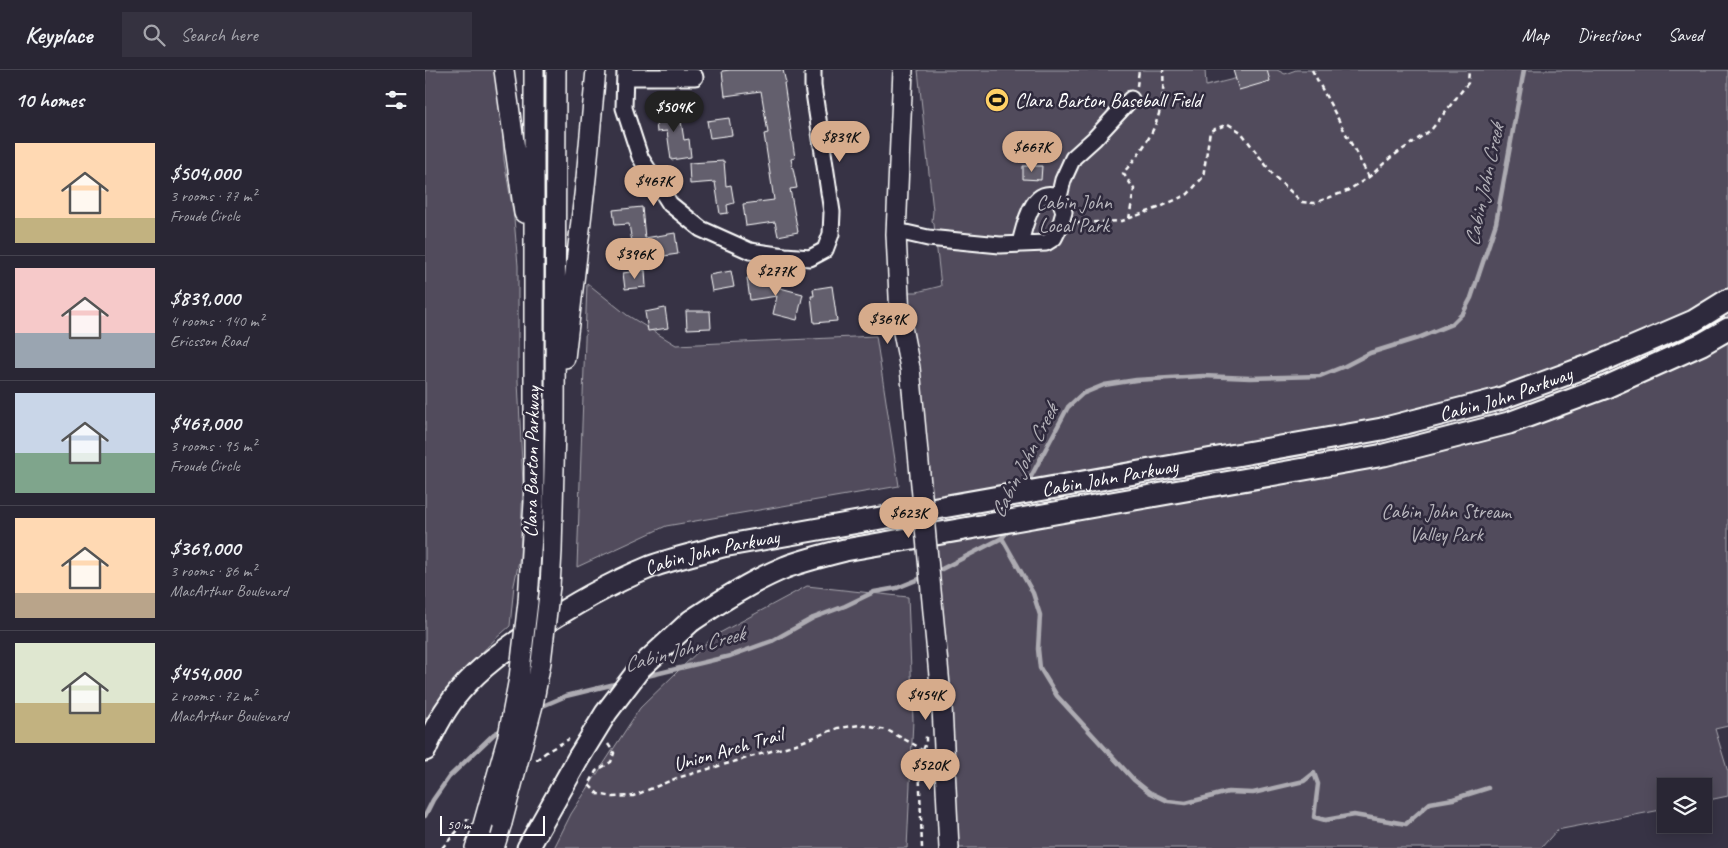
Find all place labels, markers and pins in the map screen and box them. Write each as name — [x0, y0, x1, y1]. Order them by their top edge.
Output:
sports icon: Clara Barton Baseball Field — [984, 87, 1010, 113]
place label: Clara Barton Baseball Field — [1015, 88, 1204, 113]
pin: $504K — [639, 90, 709, 133]
pin: $839K — [805, 121, 875, 163]
pin: $667K — [997, 131, 1067, 173]
pin: $467K — [619, 164, 689, 207]
pin: $396K — [600, 238, 670, 280]
pin: $277K — [741, 254, 811, 297]
pin: $369K — [853, 302, 923, 345]
pin: $623K — [874, 496, 944, 539]
pin: $454K — [891, 678, 961, 721]
pin: $520K — [895, 748, 965, 791]

